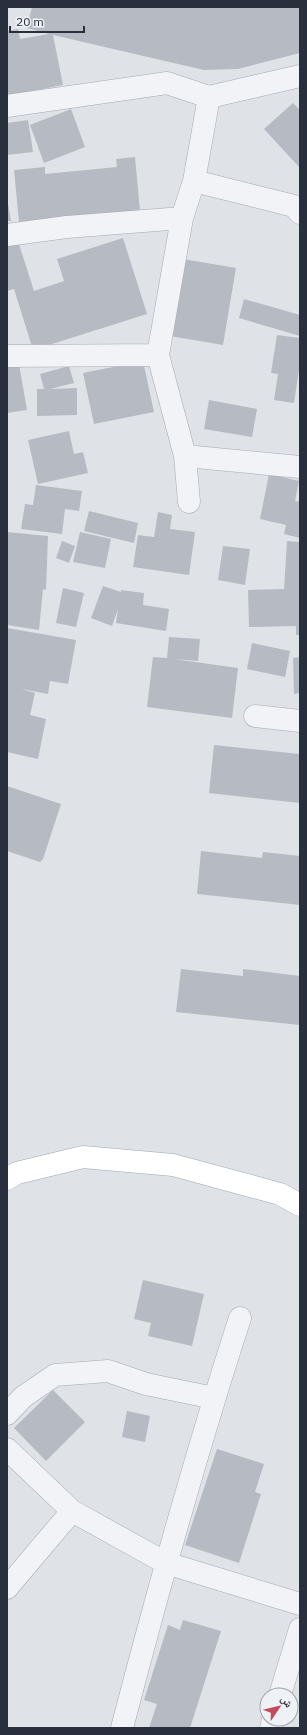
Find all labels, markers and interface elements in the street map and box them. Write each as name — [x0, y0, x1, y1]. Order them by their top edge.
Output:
scale bar — [10, 8, 84, 34]
text: 20 m — [16, 14, 44, 29]
north arrow — [259, 1687, 299, 1727]
text: ش — [277, 1692, 296, 1711]

